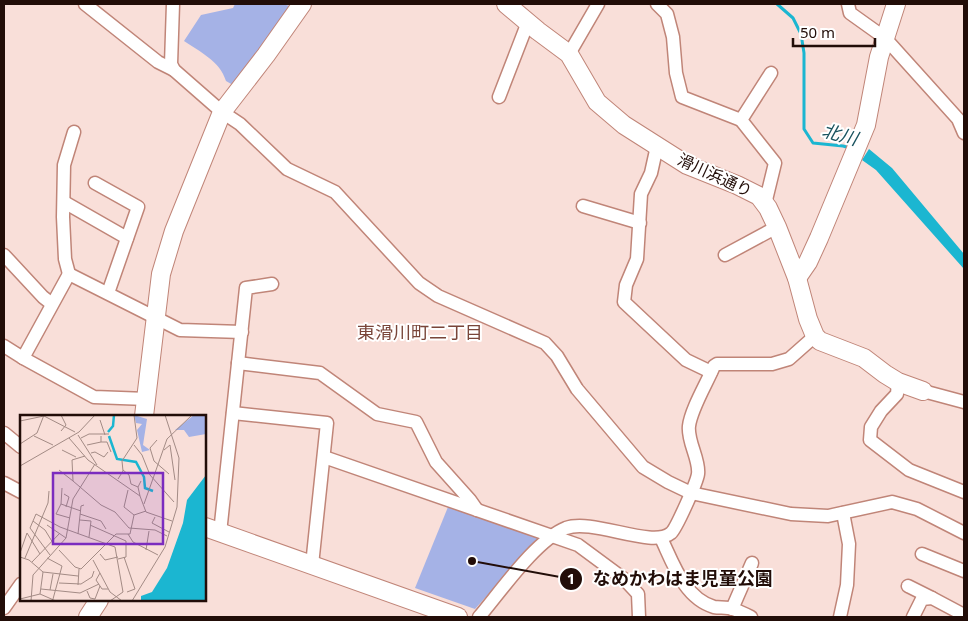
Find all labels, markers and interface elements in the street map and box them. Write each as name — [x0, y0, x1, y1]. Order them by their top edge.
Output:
scale bar — [793, 15, 876, 47]
text: 50 m — [800, 22, 835, 42]
water label: 北川 — [820, 118, 862, 151]
street label: 滑川浜通り — [674, 148, 756, 202]
district label: 東滑川町二丁目 — [357, 320, 483, 344]
inset map — [20, 415, 206, 601]
callout: なめかわはま児童公園 — [558, 562, 783, 595]
text: なめかわはま児童公園 — [593, 566, 773, 590]
text: 1 — [567, 568, 575, 588]

